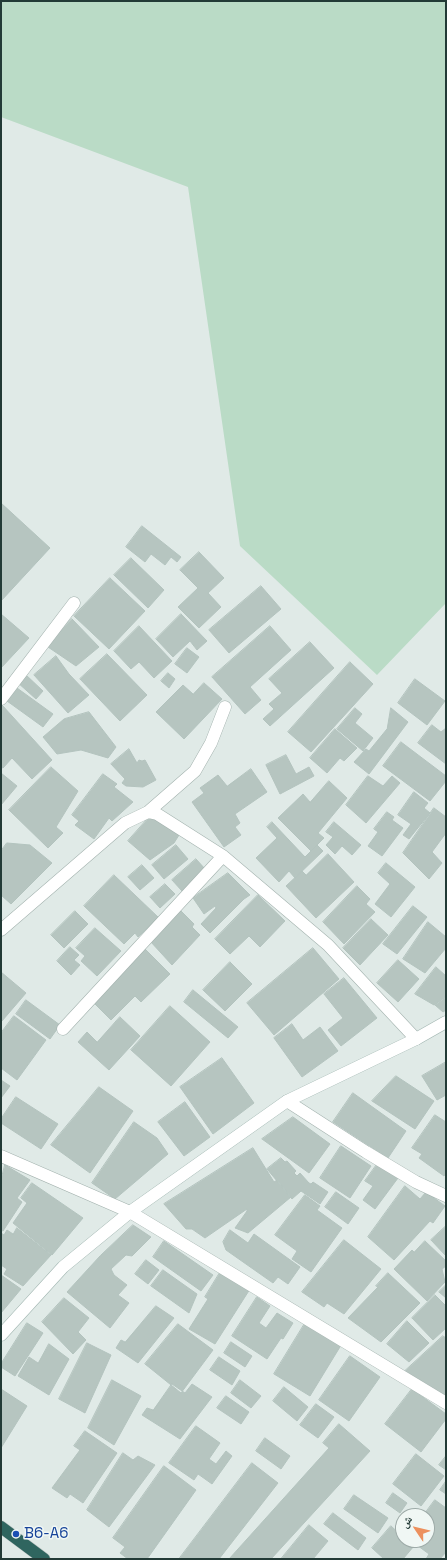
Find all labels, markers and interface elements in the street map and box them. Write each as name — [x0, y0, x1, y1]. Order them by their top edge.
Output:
north arrow — [395, 1508, 435, 1548]
text: ش — [397, 1513, 415, 1530]
place label: B6-A6 — [24, 1525, 68, 1543]
marker: B6-A6 — [11, 1529, 21, 1539]

